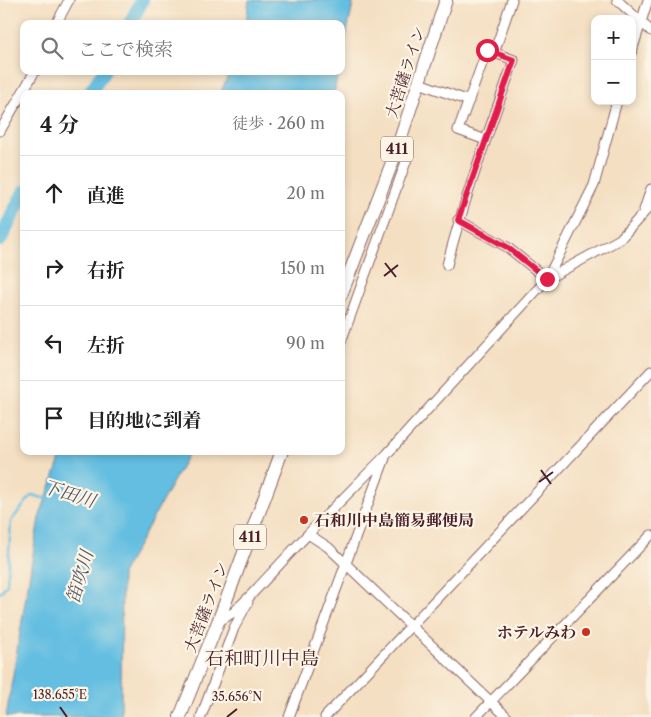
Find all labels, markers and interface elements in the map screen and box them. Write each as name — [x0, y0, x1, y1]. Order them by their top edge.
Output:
map controls — [591, 15, 636, 105]
button: + — [591, 15, 636, 60]
search box — [20, 20, 345, 75]
street label: 大菩薩ライン — [381, 23, 429, 121]
icon: search — [38, 34, 66, 62]
text: ここで検索 — [78, 38, 173, 61]
route start — [476, 39, 499, 62]
button: − — [591, 60, 636, 105]
text: 4 分 — [40, 112, 79, 137]
text: 徒歩 · 260 m — [232, 113, 325, 133]
road number: 411 — [381, 136, 413, 162]
icon: ahead — [40, 179, 68, 207]
text: 20 m — [286, 183, 325, 203]
text: 直進 — [87, 184, 125, 207]
icon: right — [40, 254, 68, 282]
text: 150 m — [280, 258, 325, 278]
text: 右折 — [87, 259, 125, 282]
route end — [536, 268, 559, 291]
icon: left — [40, 329, 68, 357]
text: 90 m — [286, 333, 325, 353]
text: 左折 — [87, 334, 125, 357]
icon: arrive — [40, 404, 68, 432]
text: 目的地に到着 — [87, 409, 201, 432]
water label: 下田川 — [40, 476, 100, 513]
place label: 石和川中島簡易郵便局 — [314, 510, 474, 530]
marker: 石和川中島簡易郵便局 — [298, 514, 310, 526]
road number: 411 — [234, 524, 266, 550]
water label: 笛吹川 — [62, 546, 99, 606]
street label: 大菩薩ライン — [180, 559, 232, 655]
place label: ホテルみわ — [497, 622, 576, 642]
marker: ホテルみわ — [580, 626, 592, 638]
district label: 石和町川中島 — [205, 647, 319, 670]
text: 138.655°E — [33, 687, 87, 702]
text: 35.656°N — [212, 689, 262, 704]

